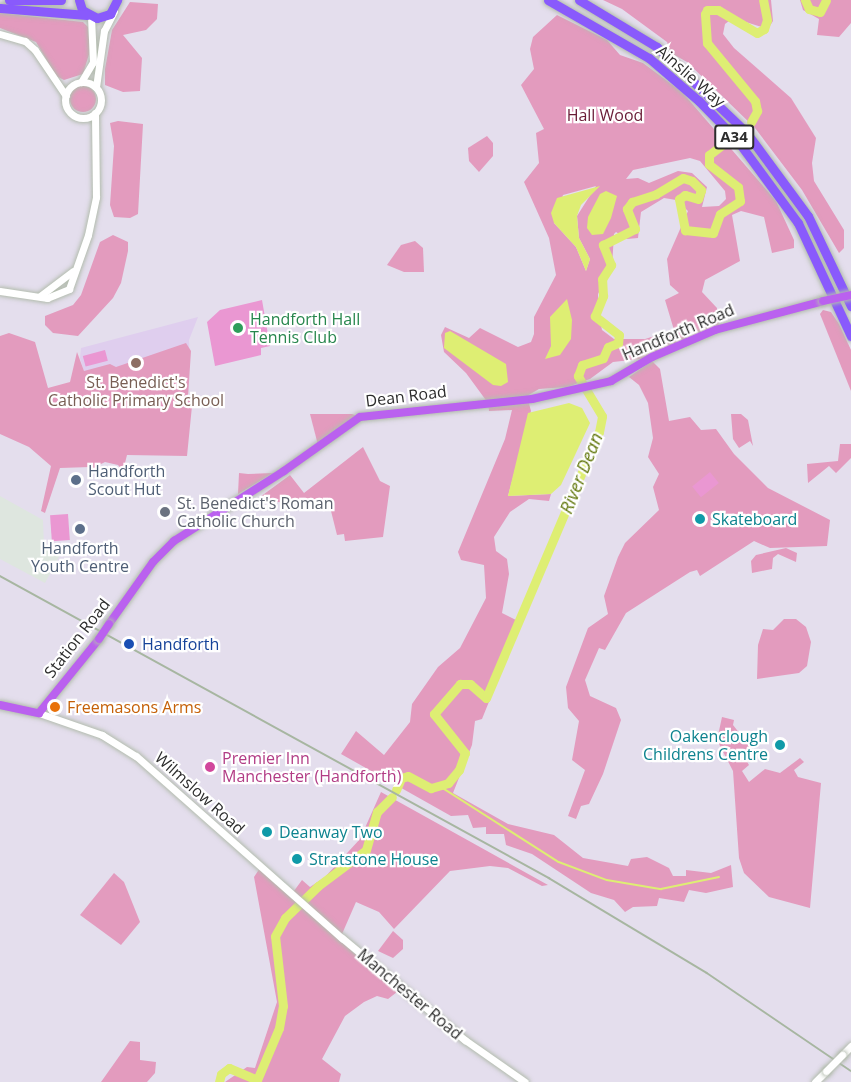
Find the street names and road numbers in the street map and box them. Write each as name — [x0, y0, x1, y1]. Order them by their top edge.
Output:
street label: Ainslie Way — [653, 41, 729, 111]
road number: A34 — [713, 125, 755, 149]
street label: Handforth Road — [619, 300, 737, 364]
street label: Dean Road — [364, 381, 448, 411]
street label: Station Road — [40, 595, 114, 681]
street label: Wilmslow Road — [151, 748, 249, 838]
street label: Manchester Road — [354, 945, 466, 1043]

